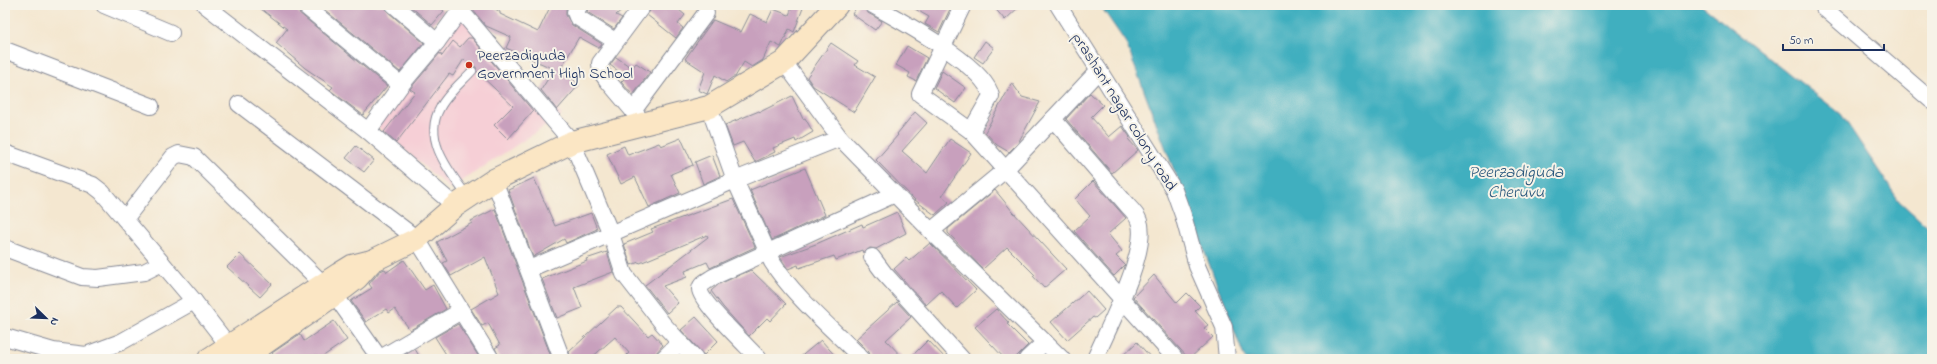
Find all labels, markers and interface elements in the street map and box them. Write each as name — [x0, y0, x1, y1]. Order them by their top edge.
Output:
scale bar — [1783, 26, 1884, 52]
street label: prashant nagar colony road — [1065, 28, 1183, 196]
text: 50 m — [1789, 32, 1813, 50]
place label: Peerzadiguda Government High School — [477, 44, 633, 86]
marker: Peerzadiguda Government High School — [464, 60, 474, 70]
water label: Peerzadiguda Cheruvu — [1469, 160, 1564, 205]
north arrow — [26, 298, 66, 338]
text: N — [45, 315, 63, 328]

